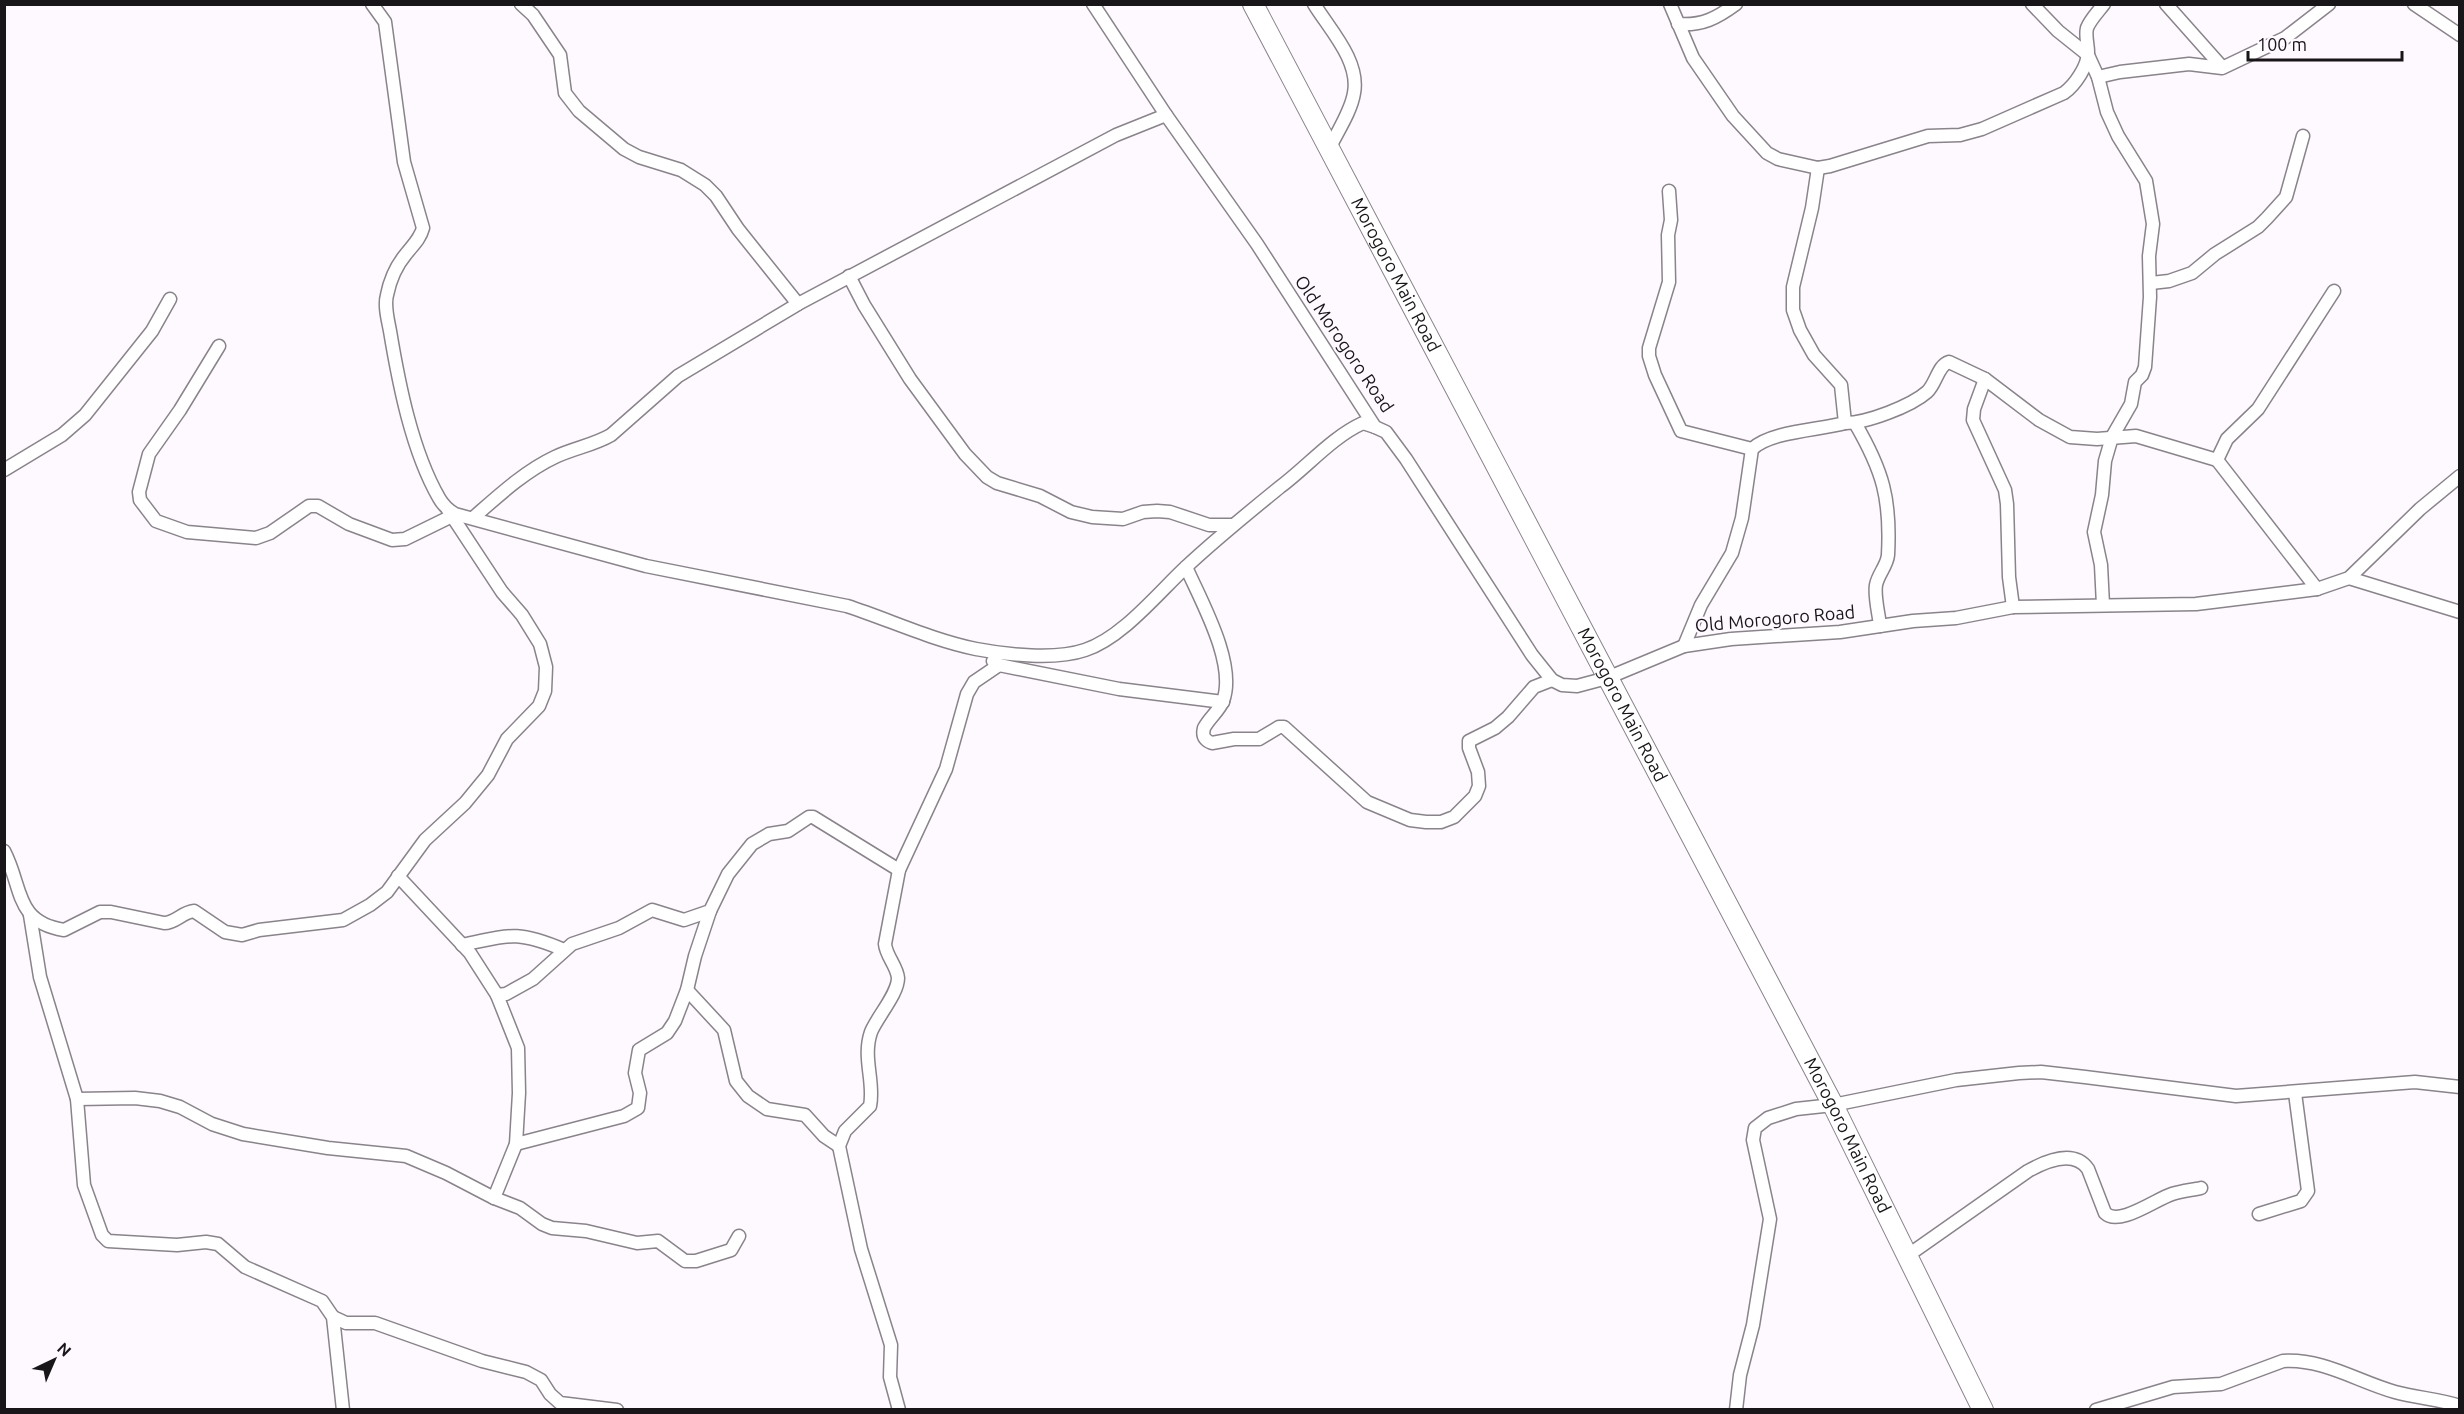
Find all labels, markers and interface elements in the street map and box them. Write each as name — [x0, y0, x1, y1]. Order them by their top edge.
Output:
scale bar — [2248, 24, 2402, 62]
text: 100 m — [2257, 34, 2307, 54]
street label: Morogoro Main Road — [1348, 194, 1445, 355]
street label: Old Morogoro Road — [1292, 271, 1398, 416]
street label: Old Morogoro Road — [1694, 601, 1856, 635]
street label: Morogoro Main Road — [1574, 624, 1672, 785]
street label: Morogoro Main Road — [1801, 1054, 1895, 1216]
north arrow — [24, 1330, 84, 1390]
text: N — [54, 1339, 75, 1360]

